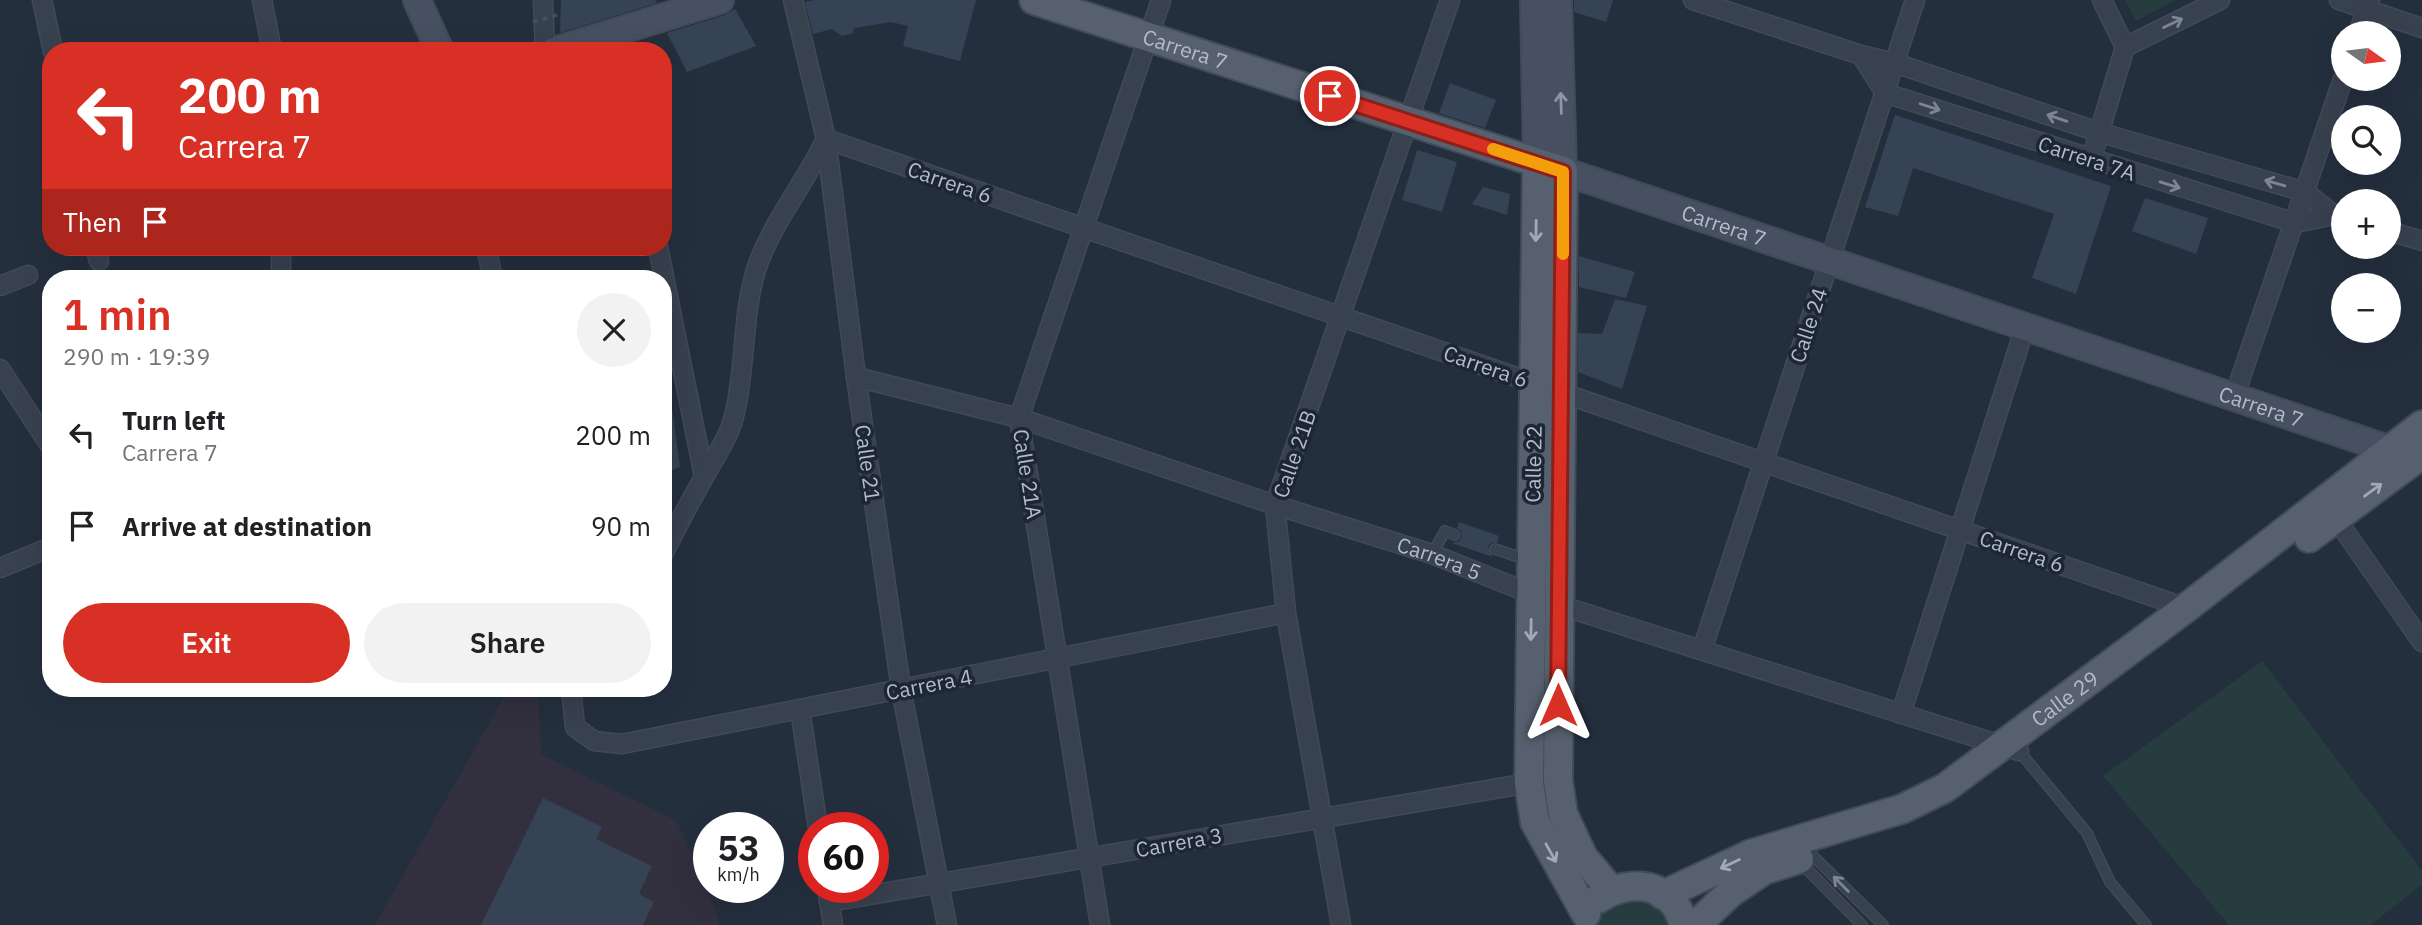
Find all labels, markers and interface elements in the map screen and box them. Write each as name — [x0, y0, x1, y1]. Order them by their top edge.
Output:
one-way arrow — [2162, 16, 2183, 30]
north arrow — [2331, 21, 2401, 91]
map controls — [2331, 21, 2401, 343]
street label: Carrera 7 — [1139, 22, 1231, 76]
text: 200 m — [178, 63, 322, 126]
pin — [1300, 66, 1360, 126]
icon: left — [63, 70, 154, 161]
icon: arrive — [1311, 77, 1349, 115]
one-way arrow — [1555, 92, 1568, 115]
one-way arrow — [1919, 102, 1941, 115]
button: search — [2331, 105, 2401, 175]
one-way arrow — [2047, 111, 2069, 123]
text: Carrera 7 — [178, 125, 311, 167]
street label: Carrera 7A — [2035, 129, 2139, 187]
street label: Carrera 6 — [904, 155, 996, 209]
one-way arrow — [2264, 176, 2286, 189]
one-way arrow — [2159, 179, 2181, 192]
button: + — [2331, 189, 2401, 259]
street label: Carrera 7 — [1678, 198, 1770, 253]
icon: arrive — [136, 203, 174, 241]
text: Then — [63, 205, 122, 239]
one-way arrow — [1529, 220, 1543, 243]
button: − — [2331, 273, 2401, 343]
street label: Calle 24 — [1783, 284, 1833, 366]
text: 1 min — [63, 287, 172, 342]
button: close — [577, 293, 651, 367]
street label: Carrera 6 — [1440, 339, 1532, 393]
text: 290 m · 19:39 — [63, 341, 210, 371]
street label: Carrera 7 — [2215, 379, 2307, 434]
text: Turn left — [122, 403, 225, 437]
street label: Calle 21B — [1266, 406, 1322, 502]
icon: left — [63, 416, 101, 454]
text: 200 m — [575, 418, 651, 452]
street label: Calle 21 — [849, 423, 887, 503]
street label: Calle 22 — [1518, 425, 1548, 503]
street label: Calle 21A — [1007, 427, 1049, 521]
text: Carrera 7 — [122, 437, 218, 467]
one-way arrow — [2363, 483, 2381, 498]
icon: arrive — [63, 507, 101, 545]
text: Arrive at destination — [122, 509, 372, 543]
text: 90 m — [591, 509, 651, 543]
street label: Carrera 6 — [1976, 524, 2068, 578]
street label: Carrera 5 — [1394, 530, 1485, 586]
button: Exit — [63, 603, 350, 683]
button: Share — [364, 603, 651, 683]
one-way arrow — [1524, 618, 1538, 641]
street label: Carrera 4 — [883, 662, 975, 706]
street label: Calle 29 — [2025, 664, 2104, 733]
position arrow — [1521, 668, 1595, 742]
speed limit sign: 60 — [798, 812, 889, 903]
street label: Carrera 3 — [1133, 821, 1225, 863]
text: 53 — [717, 825, 760, 871]
one-way arrow — [1544, 843, 1558, 863]
one-way arrow — [1720, 858, 1741, 871]
text: km/h — [717, 863, 760, 886]
one-way arrow — [1833, 875, 1850, 892]

